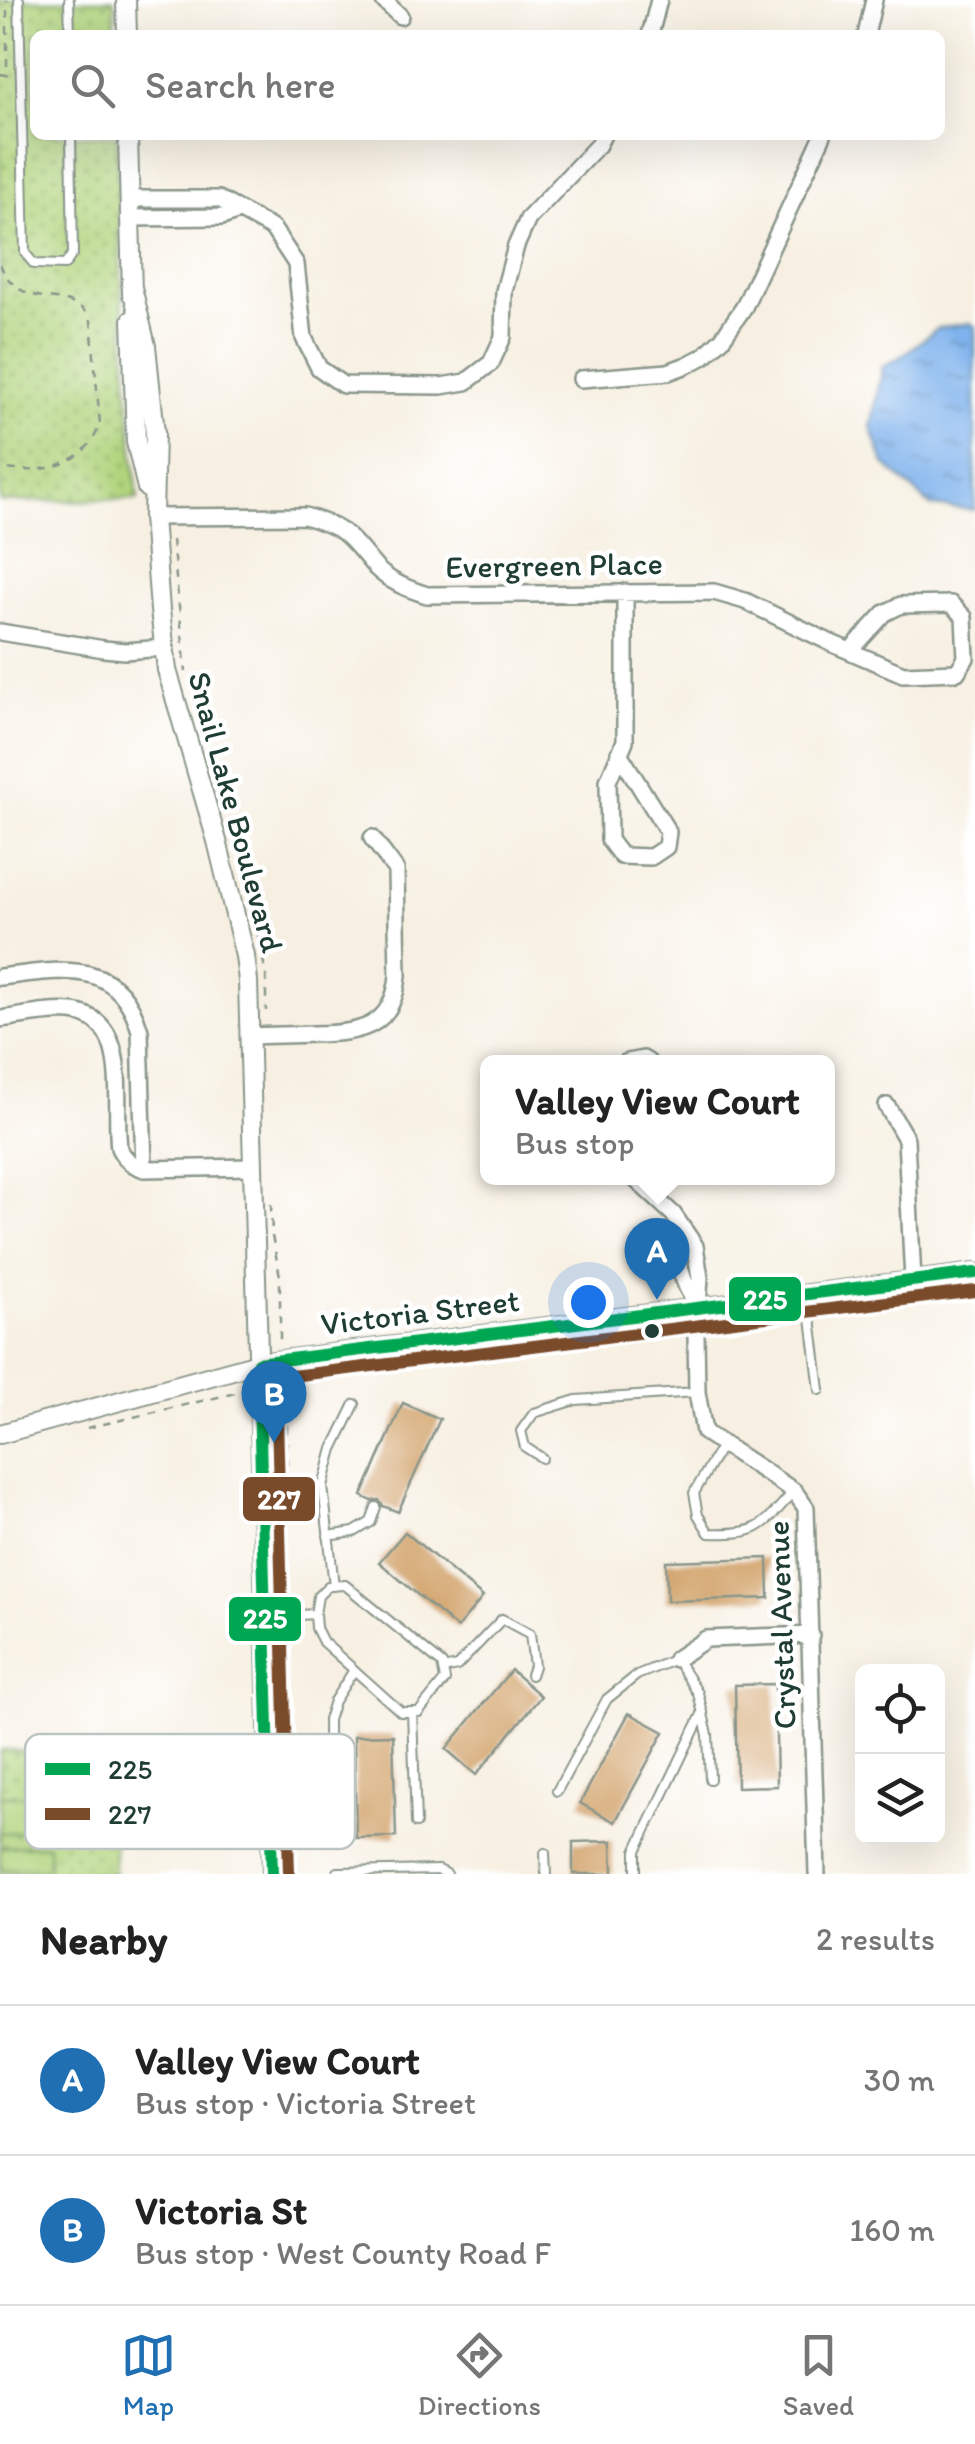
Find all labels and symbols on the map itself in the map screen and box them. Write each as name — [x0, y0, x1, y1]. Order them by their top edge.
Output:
street label: Evergreen Place — [445, 544, 663, 586]
street label: Snail Lake Boulevard — [180, 667, 292, 957]
pin: A — [624, 1218, 690, 1300]
line badge: 225 — [727, 1275, 803, 1323]
your location — [563, 1277, 614, 1328]
street label: Victoria Street — [319, 1281, 521, 1343]
text: 225 — [743, 1282, 787, 1316]
unlabelled marker — [642, 1321, 662, 1341]
pin: B — [242, 1360, 306, 1443]
line badge: 227 — [241, 1475, 317, 1523]
text: 227 — [257, 1482, 301, 1516]
street label: Crystal Avenue — [758, 1520, 804, 1730]
line badge: 225 — [227, 1595, 303, 1643]
text: 225 — [243, 1601, 287, 1635]
legend — [25, 1734, 355, 1849]
text: 225 — [108, 1752, 152, 1786]
text: 227 — [108, 1797, 151, 1831]

